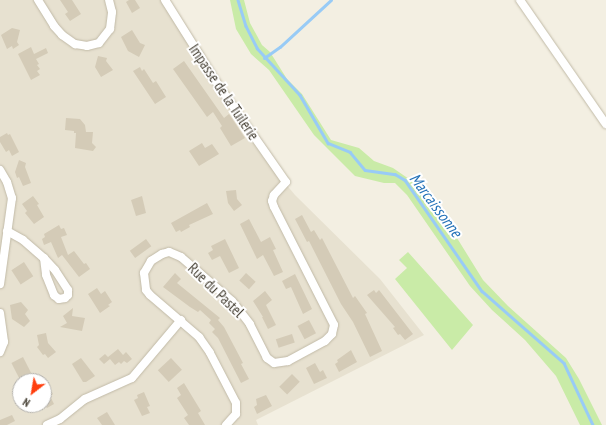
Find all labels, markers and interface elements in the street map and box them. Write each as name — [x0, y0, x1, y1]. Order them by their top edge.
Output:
street label: Impasse de la Tuilerie — [185, 40, 263, 144]
water label: Marcaissonne — [406, 169, 466, 241]
street label: Rue du Pastel — [184, 259, 248, 321]
north arrow — [12, 373, 52, 413]
text: N — [20, 395, 32, 410]

